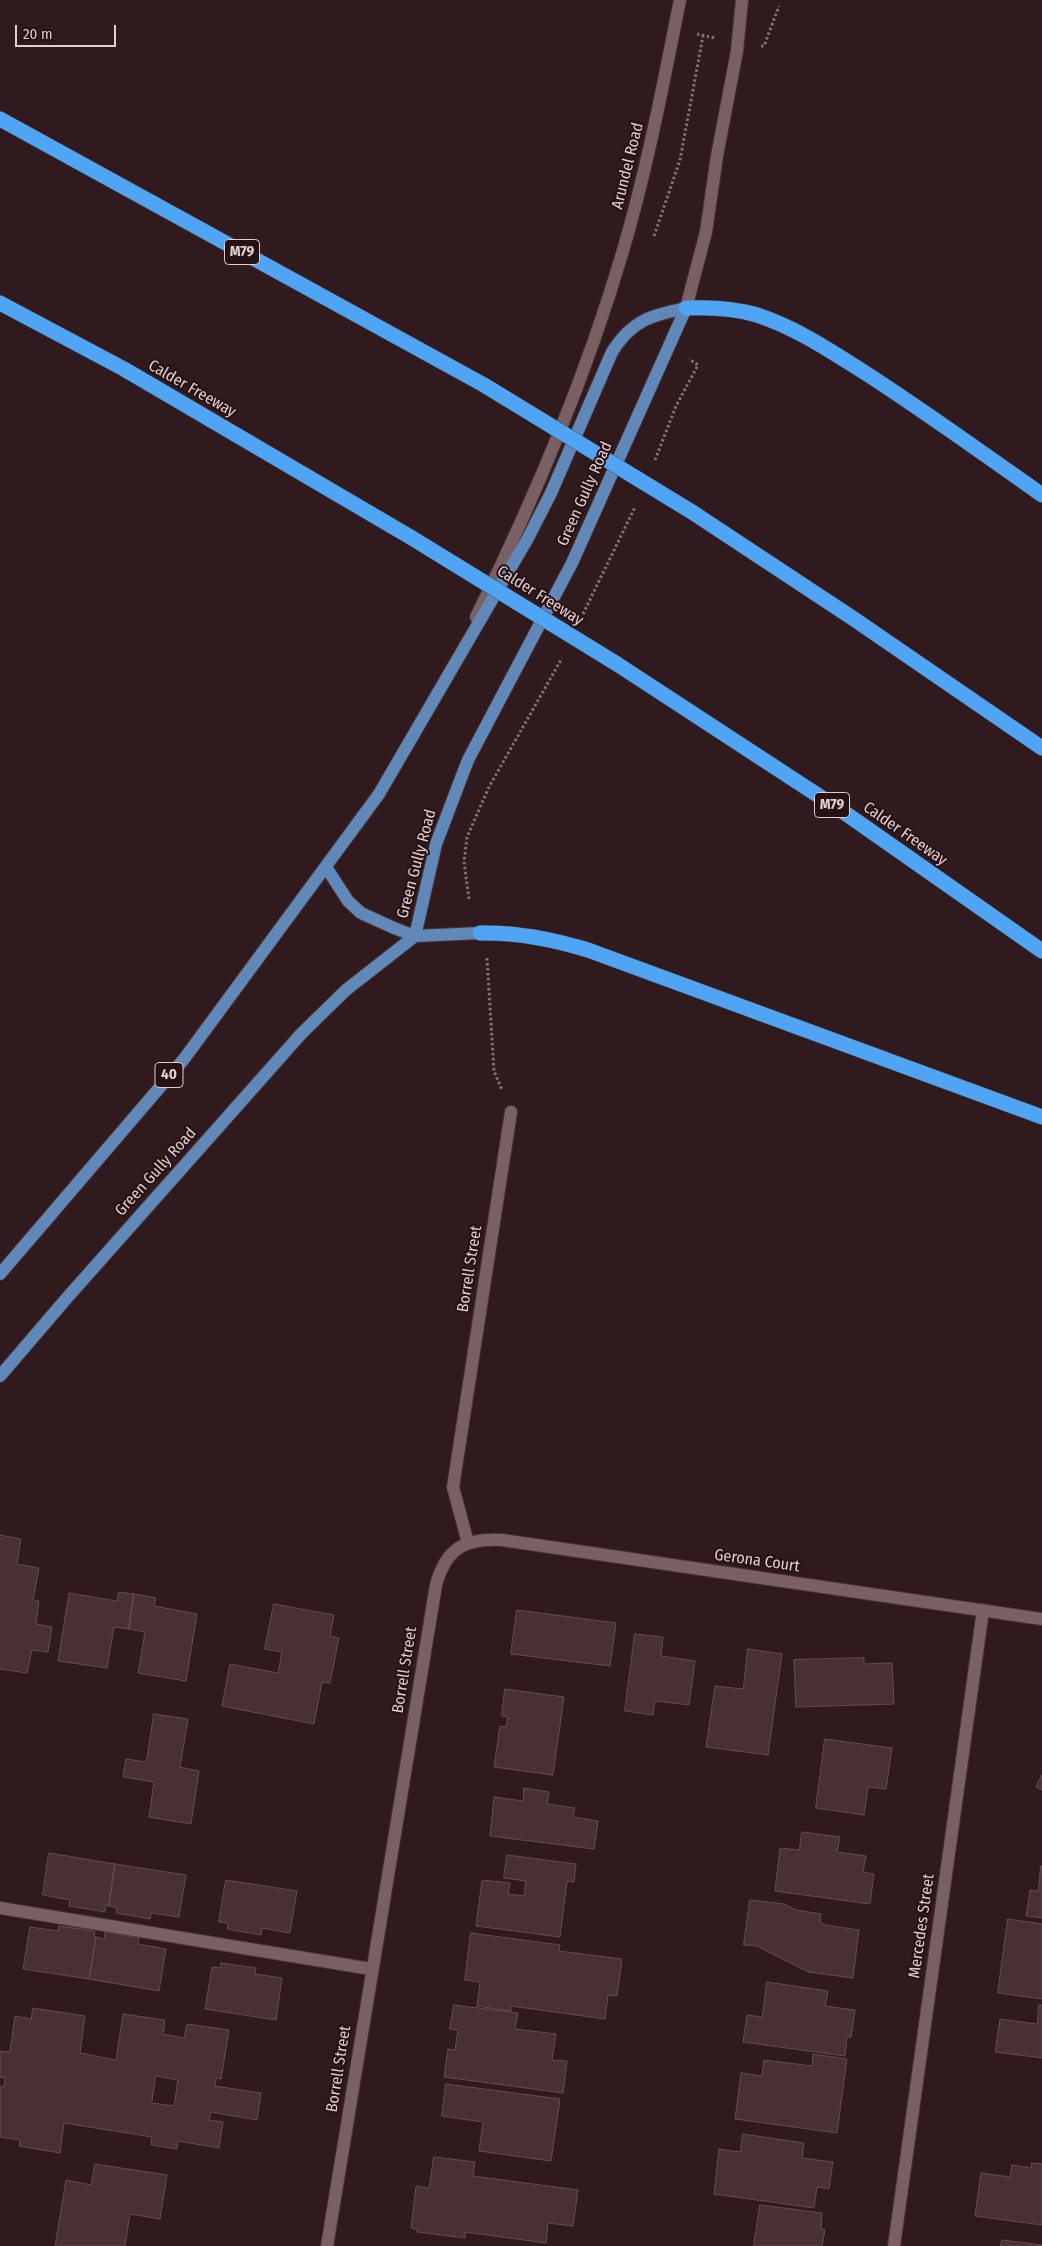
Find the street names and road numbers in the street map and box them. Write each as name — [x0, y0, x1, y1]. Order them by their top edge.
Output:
street label: Arundel Road — [608, 121, 648, 211]
road number: M79 — [224, 240, 260, 264]
street label: Calder Freeway — [145, 356, 239, 422]
street label: Green Gully Road — [553, 439, 617, 549]
street label: Calder Freeway — [493, 562, 587, 630]
road number: M79 — [814, 792, 850, 818]
street label: Calder Freeway — [859, 798, 951, 870]
street label: Green Gully Road — [393, 807, 441, 921]
road number: 40 — [155, 1062, 183, 1088]
street label: Green Gully Road — [111, 1124, 201, 1220]
street label: Borrell Street — [454, 1224, 486, 1314]
street label: Gerona Court — [713, 1546, 801, 1576]
street label: Borrell Street — [389, 1625, 421, 1715]
street label: Mercedes Street — [905, 1873, 939, 1979]
street label: Borrell Street — [323, 2024, 355, 2114]

